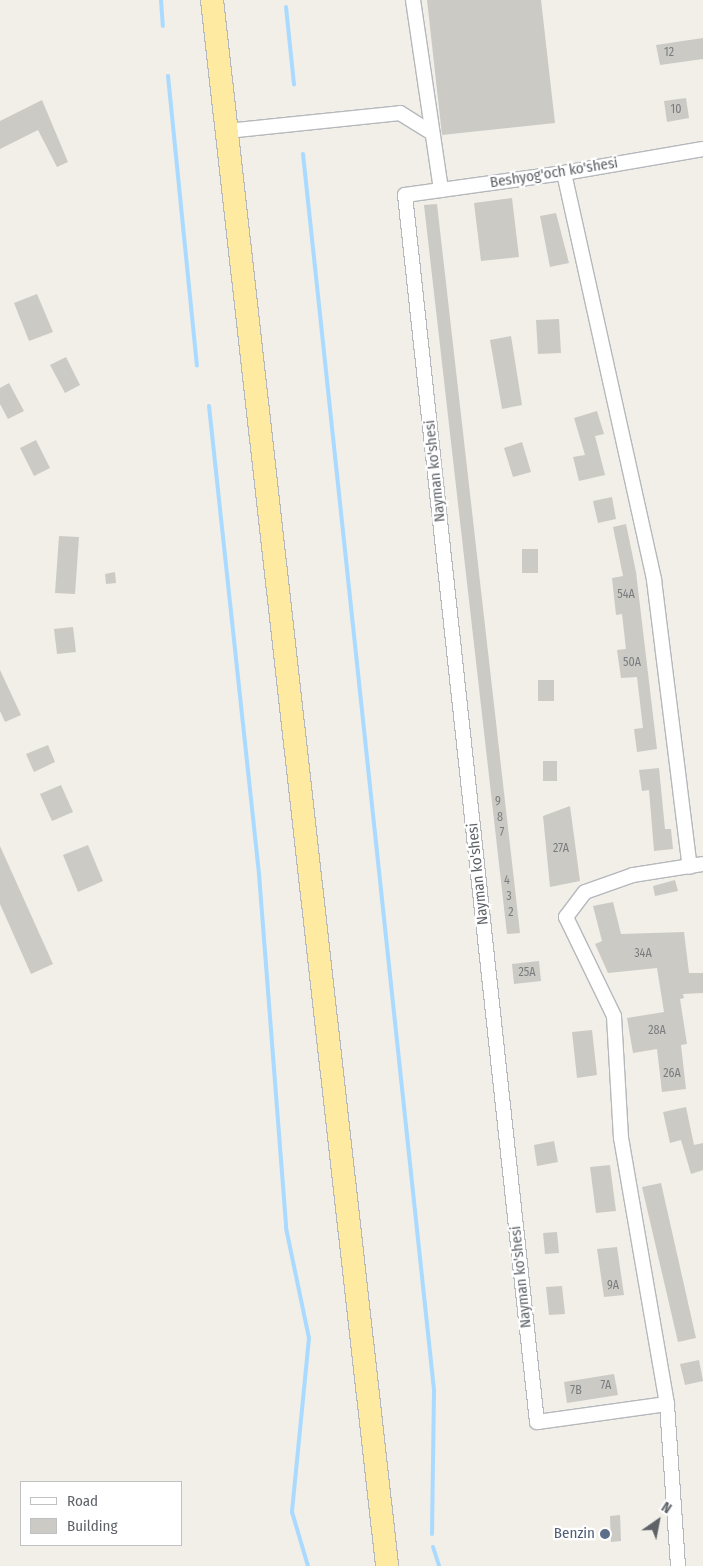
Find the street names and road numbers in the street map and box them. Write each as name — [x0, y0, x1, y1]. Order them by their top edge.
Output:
street label: Beshyog'och ko'shesi — [489, 154, 619, 192]
street label: Nayman ko'shesi — [421, 419, 449, 523]
street label: Nayman ko'shesi — [464, 822, 492, 926]
street label: Nayman ko'shesi — [507, 1225, 535, 1329]

